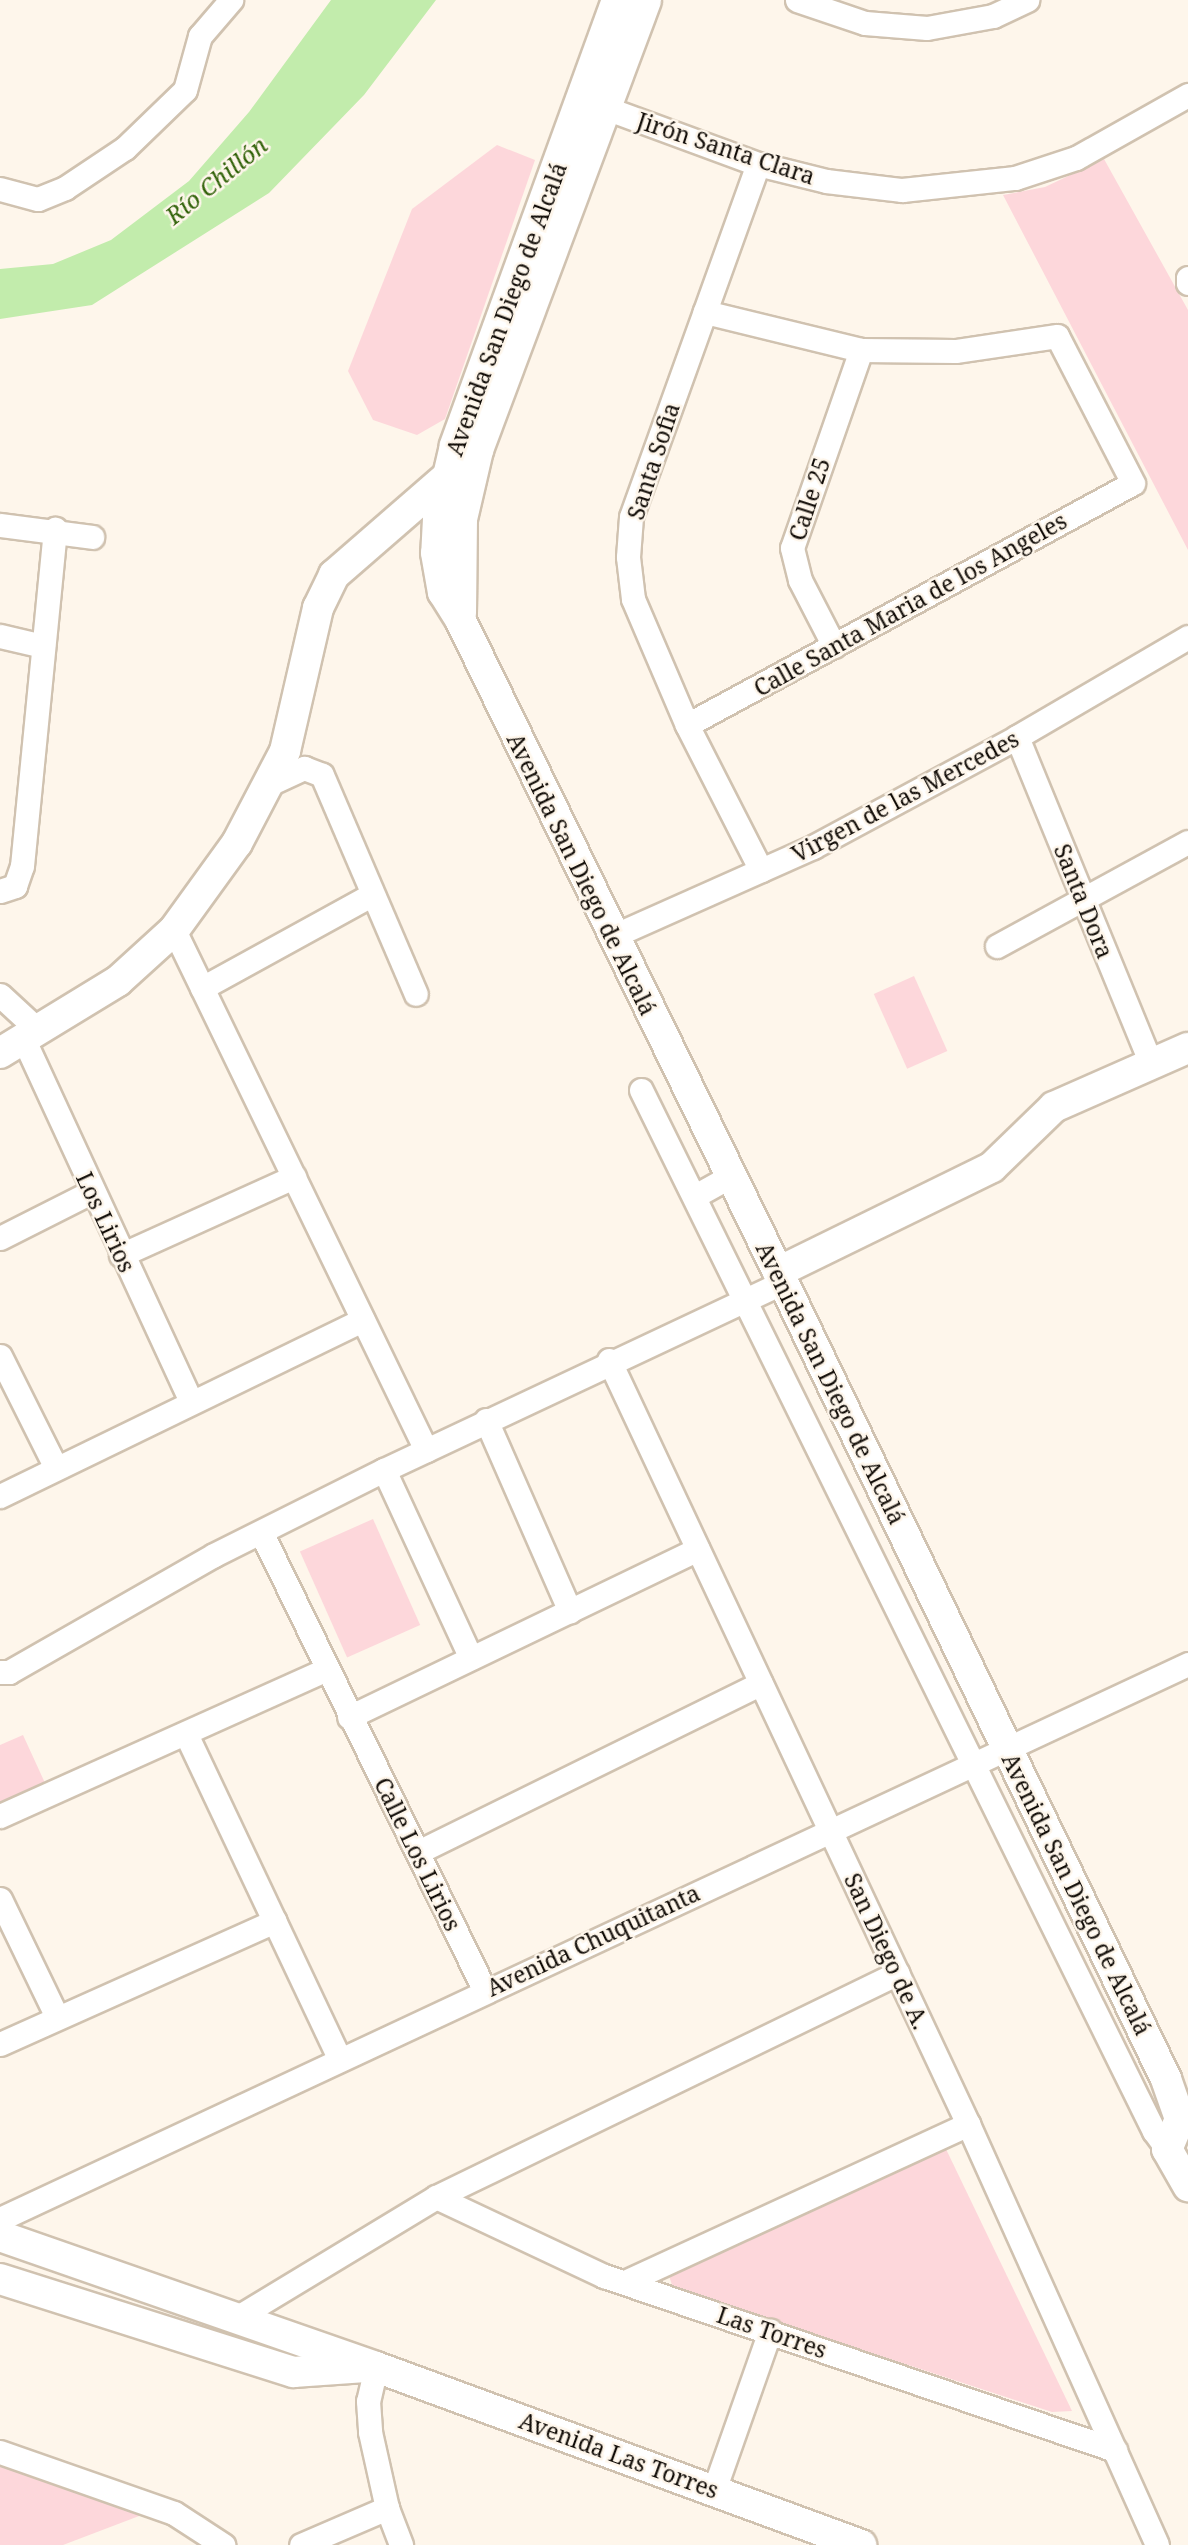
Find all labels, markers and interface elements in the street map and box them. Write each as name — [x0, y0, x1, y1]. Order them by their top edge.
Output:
street label: Jirón Santa Clara — [634, 106, 818, 190]
water label: Río Chillón — [159, 130, 273, 230]
street label: Avenida San Diego de Alcalá — [440, 159, 572, 459]
street label: Santa Sofia — [621, 399, 685, 523]
street label: Calle 25 — [783, 454, 835, 544]
street label: Calle Santa Maria de los Angeles — [749, 506, 1071, 702]
street label: Virgen de las Mercedes — [787, 724, 1023, 868]
street label: Avenida San Diego de Alcalá — [502, 729, 662, 1019]
street label: Santa Dora — [1049, 840, 1119, 962]
street label: Los Lirios — [71, 1167, 141, 1277]
street label: Avenida San Diego de Alcalá — [751, 1238, 911, 1528]
street label: Avenida San Diego de Alcalá — [997, 1749, 1157, 2039]
street label: Calle Los Lirios — [369, 1773, 467, 1935]
street label: San Diego de A. — [839, 1869, 935, 2033]
street label: Avenida Chuquitanta — [482, 1878, 704, 2002]
street label: Las Torres — [714, 2300, 830, 2364]
street label: Avenida Las Torres — [516, 2406, 722, 2504]

